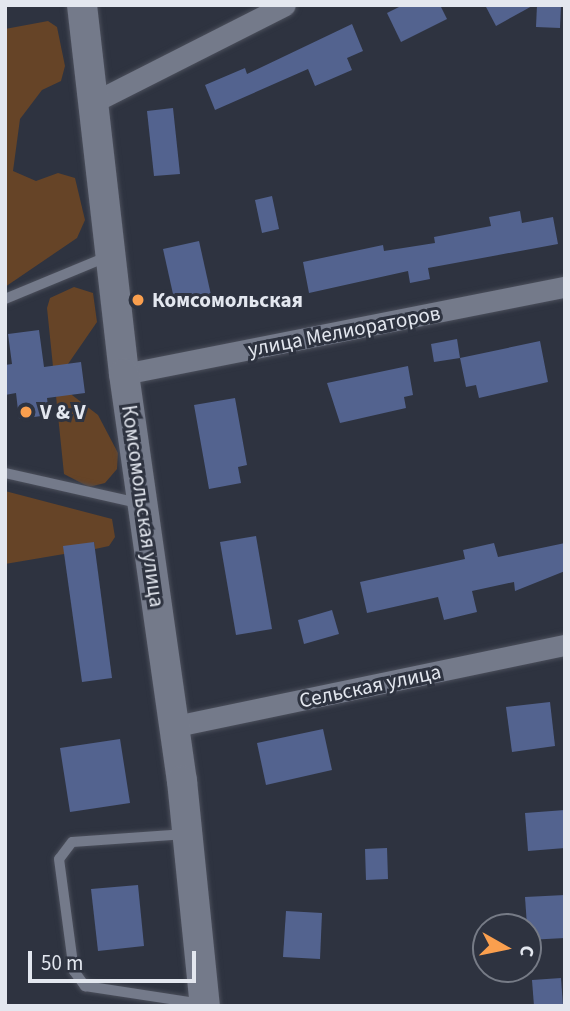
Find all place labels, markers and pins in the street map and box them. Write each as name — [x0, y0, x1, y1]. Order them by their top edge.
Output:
place label: Комсомольская — [152, 287, 303, 313]
marker: Комсомольская — [130, 292, 146, 308]
place label: V & V — [40, 399, 86, 425]
marker: V & V — [18, 404, 34, 420]

